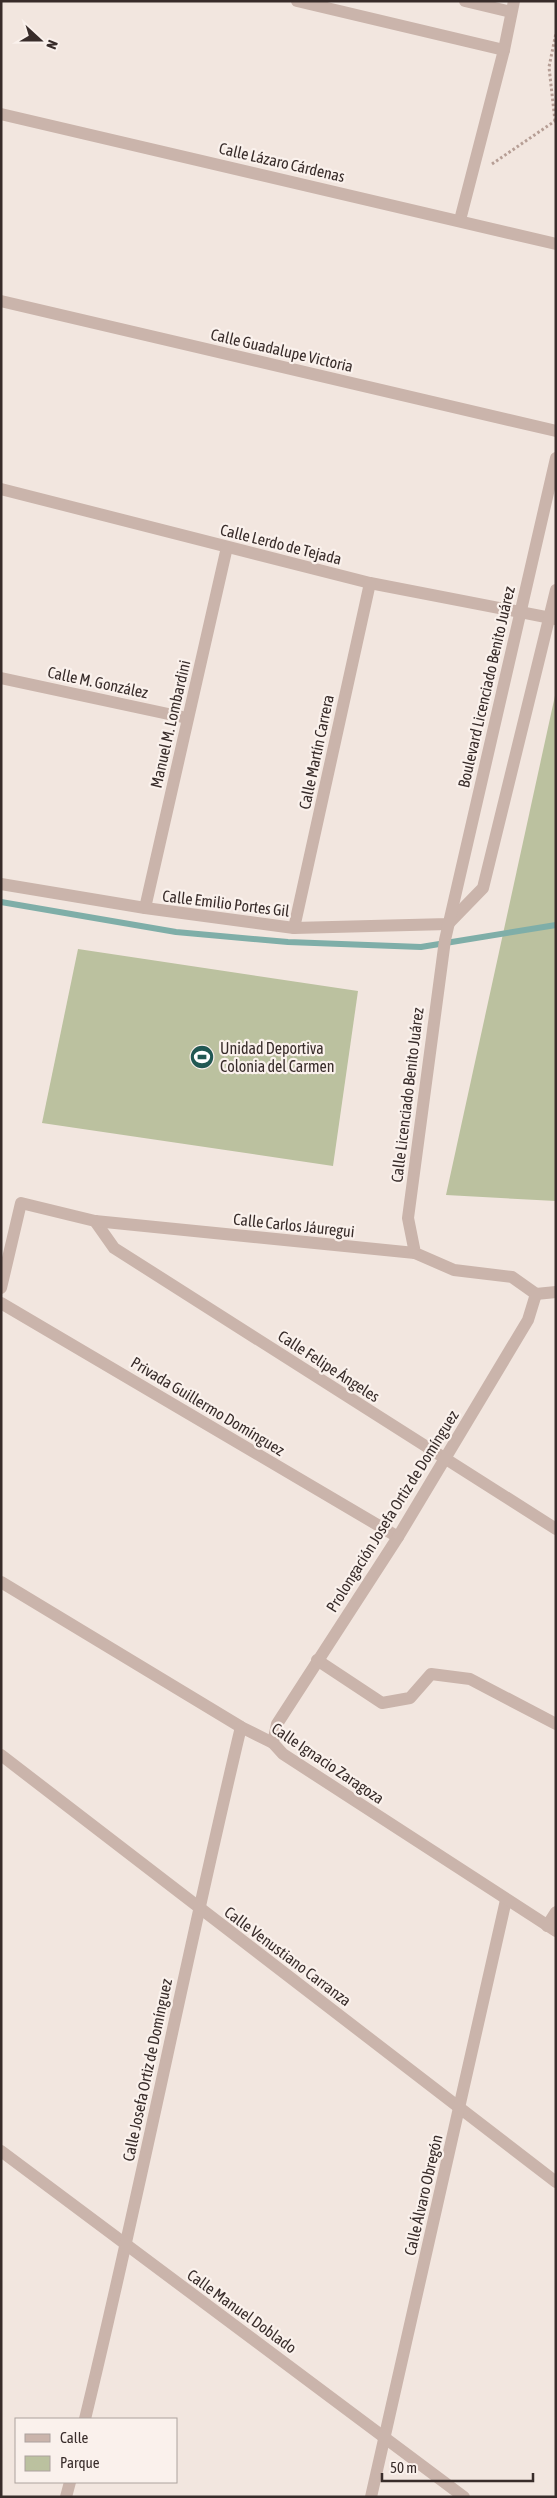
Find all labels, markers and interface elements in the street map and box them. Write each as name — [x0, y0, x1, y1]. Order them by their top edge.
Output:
north arrow — [15, 15, 65, 65]
text: N — [43, 38, 61, 51]
street label: Calle Lázaro Cárdenas — [217, 139, 347, 185]
street label: Calle Guadalupe Victoria — [209, 325, 355, 376]
street label: Calle Lerdo de Tejada — [218, 520, 344, 569]
street label: Boulevard Licenciado Benito Juárez — [454, 584, 518, 789]
street label: Manuel M. Lombardini — [147, 658, 193, 790]
street label: Calle M. González — [46, 663, 150, 701]
street label: Calle Martín Carrera — [295, 693, 337, 811]
street label: Calle Emilio Portes Gil — [161, 886, 291, 920]
street label: Calle Licenciado Benito Juárez — [387, 1006, 427, 1183]
place label: Unidad Deportiva Colonia del Carmen — [220, 1039, 335, 1075]
sports icon: Unidad Deportiva Colonia del Carmen — [189, 1044, 215, 1070]
street label: Calle Carlos Jáuregui — [232, 1210, 355, 1241]
street label: Calle Felipe Ángeles — [274, 1327, 383, 1406]
street label: Privada Guillermo Domínguez — [127, 1353, 288, 1460]
street label: Prolongación Josefa Ortiz de Domínguez — [322, 1407, 463, 1616]
street label: Calle Ignacio Zaragoza — [268, 1719, 388, 1808]
street label: Calle Venustiano Carranza — [221, 1903, 355, 2009]
street label: Calle Josefa Ortiz de Domínguez — [119, 1977, 176, 2163]
street label: Calle Álvaro Obregón — [400, 2133, 447, 2257]
street label: Calle Manuel Doblado — [184, 2265, 300, 2357]
legend — [15, 2418, 178, 2483]
text: Calle — [60, 2429, 89, 2446]
scale bar — [382, 2450, 533, 2482]
text: Parque — [60, 2454, 100, 2471]
text: 50 m — [390, 2459, 417, 2476]

